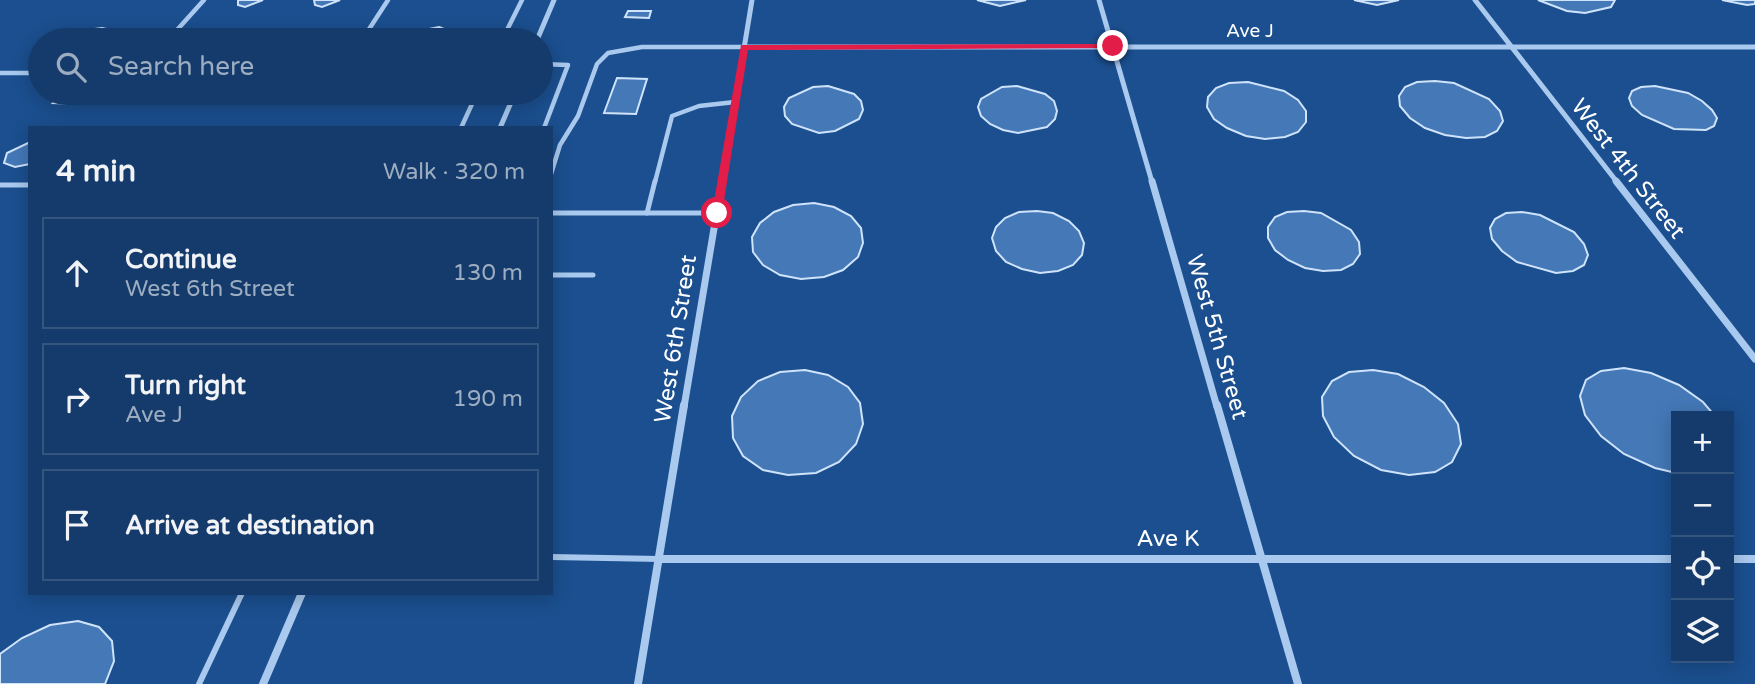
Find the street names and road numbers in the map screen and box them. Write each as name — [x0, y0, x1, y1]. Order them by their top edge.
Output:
street label: Ave J — [1226, 20, 1274, 42]
street label: West 4th Street — [1565, 93, 1691, 245]
street label: West 5th Street — [1180, 251, 1254, 423]
street label: West 6th Street — [649, 253, 703, 425]
street label: Ave K — [1137, 525, 1199, 553]

